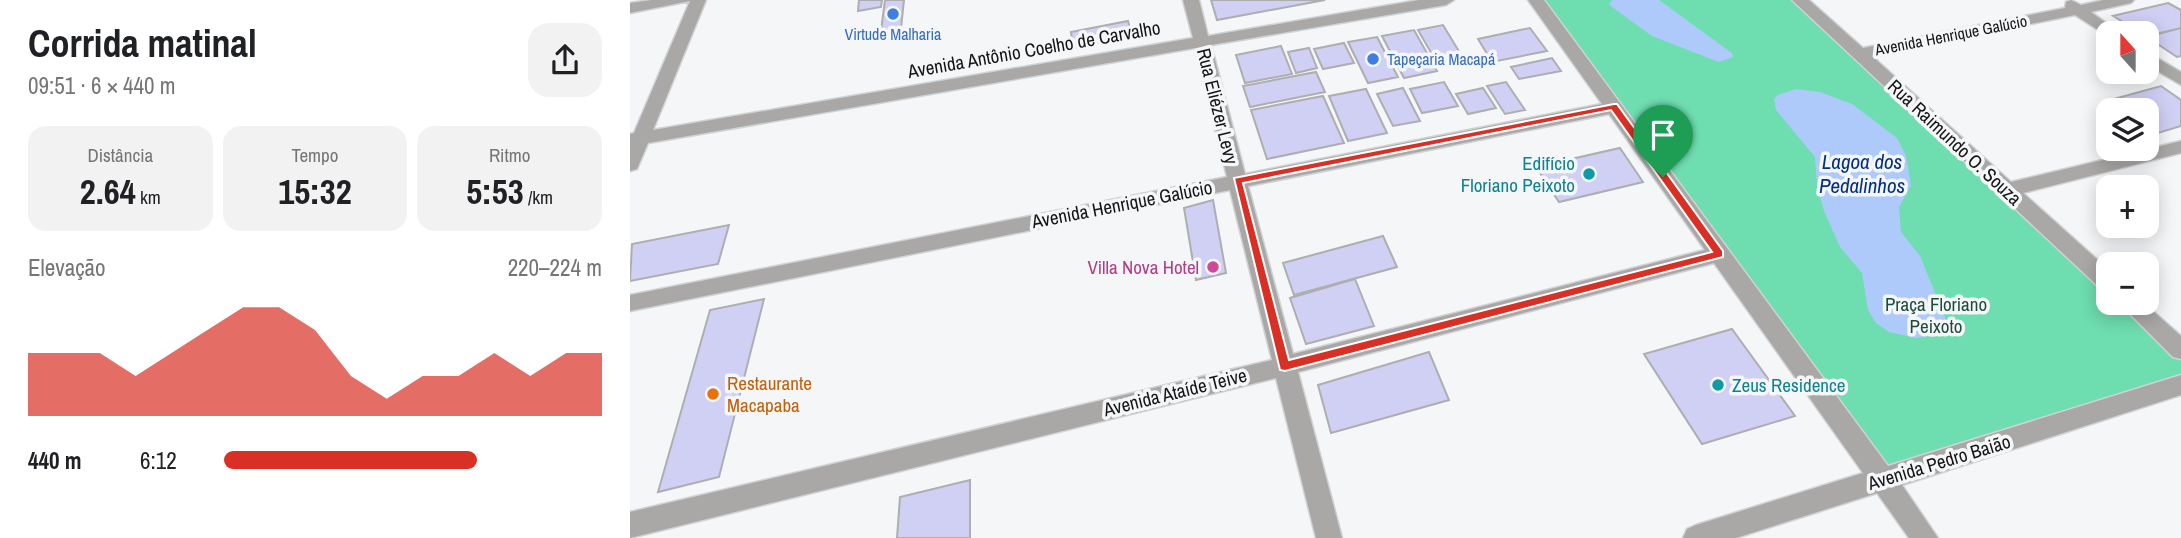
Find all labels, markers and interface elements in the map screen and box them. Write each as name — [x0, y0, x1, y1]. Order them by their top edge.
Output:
marker: Virtude Malharia — [885, 6, 901, 22]
street label: Avenida Henrique Galúcio — [1872, 9, 2029, 61]
street label: Avenida Antônio Coelho de Carvalho — [905, 14, 1162, 84]
text: Corrida matinal — [28, 18, 257, 69]
north arrow — [2096, 21, 2160, 84]
map controls — [2096, 21, 2159, 315]
button: share — [528, 23, 602, 97]
place label: Virtude Malharia — [845, 23, 942, 45]
street label: Rua Eliézer Levy — [1191, 45, 1245, 167]
place label: Tapeçaria Macapá — [1387, 48, 1496, 70]
marker: Tapeçaria Macapá — [1365, 51, 1381, 67]
text: 09:51 · 6 × 440 m — [28, 70, 175, 101]
street label: Rua Raimundo O. Souza — [1882, 73, 2028, 211]
button: layers — [2096, 98, 2159, 161]
pin — [1633, 105, 1693, 177]
icon: arrive — [1644, 116, 1682, 154]
text: Distância — [87, 142, 153, 168]
text: Tempo — [292, 142, 338, 168]
text: Ritmo — [489, 142, 530, 168]
water label: Lagoa dos Pedalinhos — [1819, 147, 1905, 200]
place label: Edifício Floriano Peixoto — [1461, 150, 1575, 198]
marker: Edifício Floriano Peixoto — [1581, 166, 1597, 182]
text: 2.64 — [80, 168, 136, 215]
text: 15:32 — [278, 168, 352, 215]
text: 5:53 — [466, 168, 524, 215]
street label: Avenida Henrique Galúcio — [1029, 174, 1214, 234]
button: + — [2096, 175, 2159, 238]
text: km — [136, 184, 161, 210]
text: /km — [524, 184, 553, 210]
text: Elevação — [28, 252, 106, 283]
text: 220–224 m — [508, 252, 602, 283]
button: − — [2096, 252, 2159, 315]
place label: Villa Nova Hotel — [1088, 254, 1199, 280]
marker: Villa Nova Hotel — [1205, 259, 1221, 275]
park label: Praça Floriano Peixoto — [1885, 291, 1987, 339]
street label: Avenida Ataíde Teive — [1100, 362, 1249, 423]
place label: Restaurante Macapaba — [727, 370, 812, 418]
place label: Zeus Residence — [1732, 372, 1845, 398]
marker: Zeus Residence — [1710, 377, 1726, 393]
marker: Restaurante Macapaba — [705, 386, 721, 402]
street label: Avenida Pedro Baião — [1864, 428, 2014, 496]
text: 440 m — [28, 445, 81, 476]
text: 6:12 — [140, 445, 177, 476]

